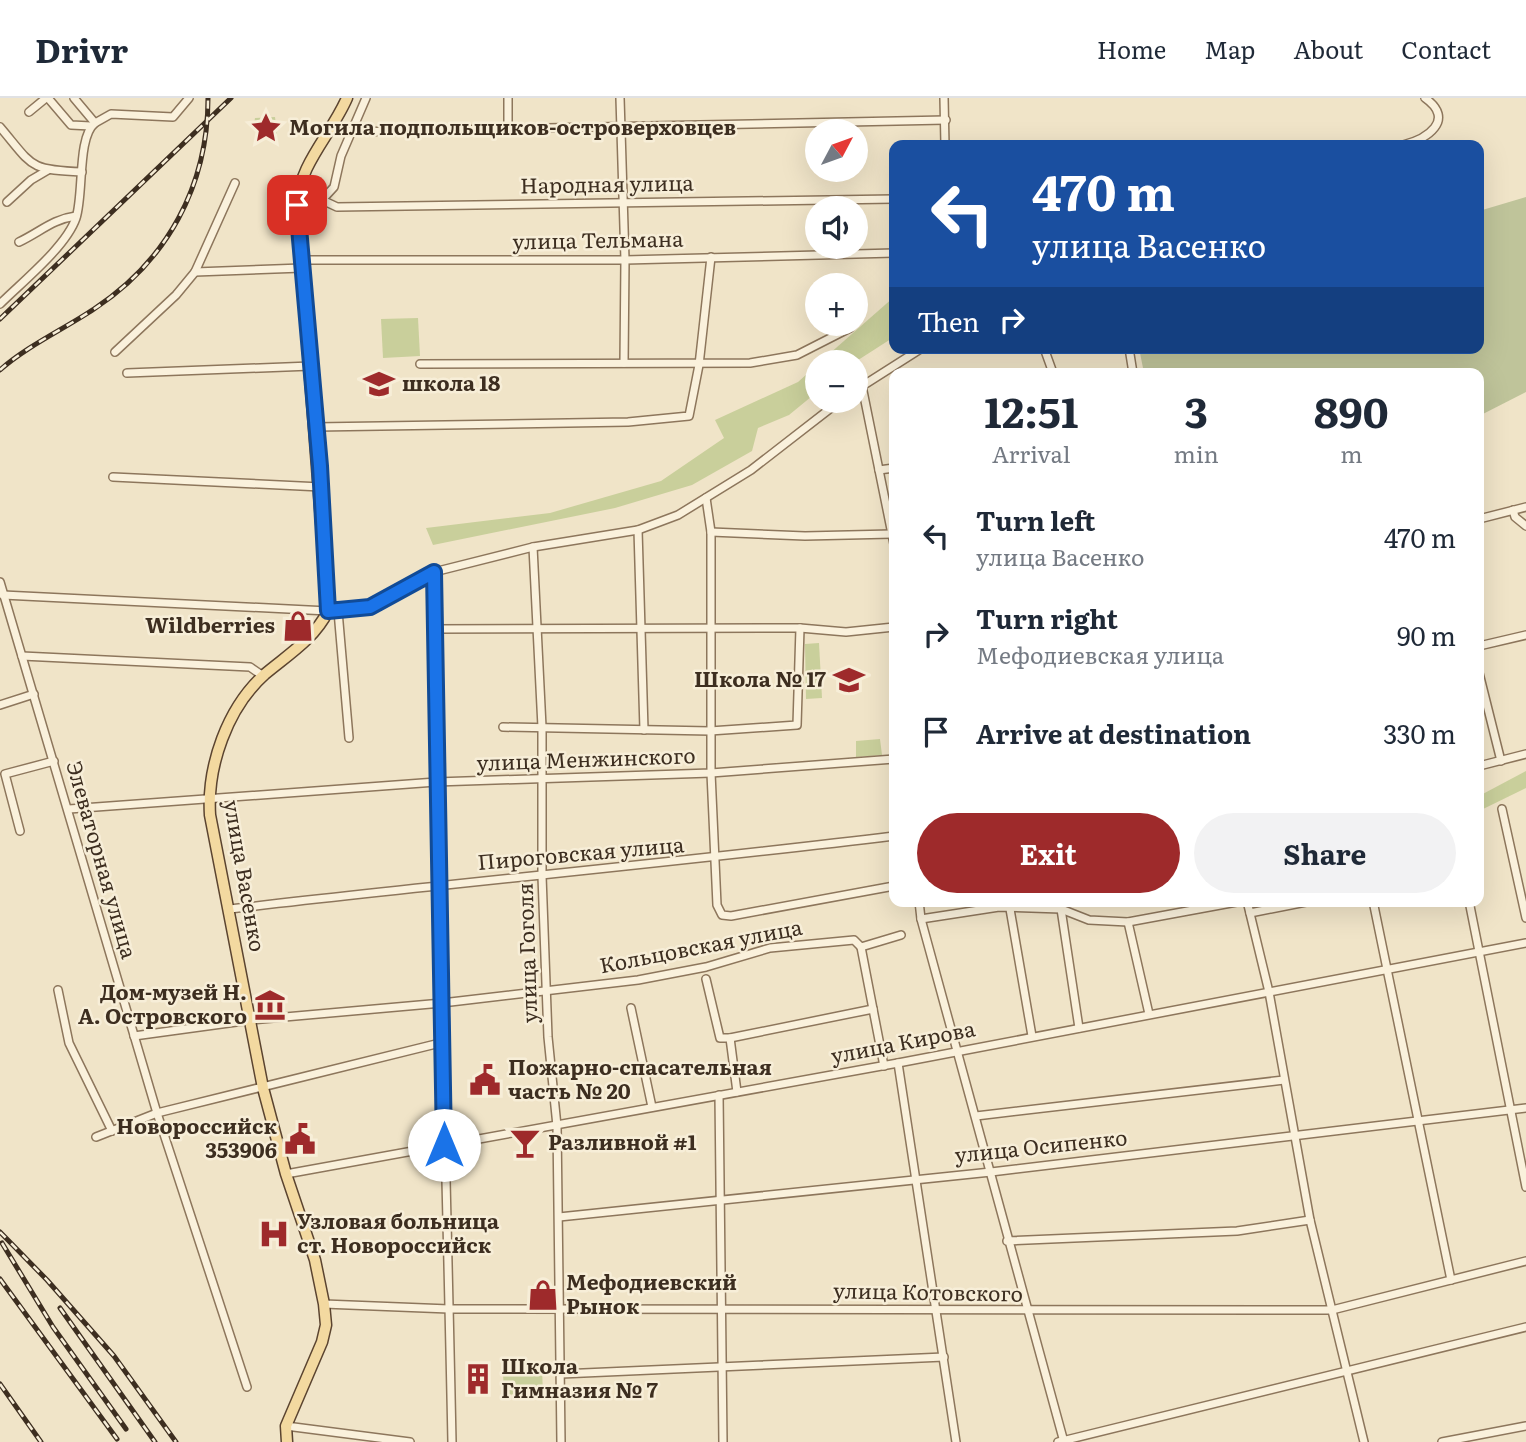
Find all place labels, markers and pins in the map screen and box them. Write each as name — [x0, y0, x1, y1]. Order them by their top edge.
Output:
place label: Могила подпольщиков-островерховцев — [289, 110, 736, 141]
place icon: Могила подпольщиков-островерховцев — [249, 111, 283, 145]
pin — [267, 175, 327, 235]
place label: школа 18 — [402, 366, 500, 397]
school or university icon: школа 18 — [362, 367, 396, 401]
place label: Wildberries — [145, 608, 275, 639]
shop icon: Wildberries — [281, 609, 315, 643]
place label: Школа № 17 — [694, 662, 827, 693]
school or university icon: Школа № 17 — [832, 663, 866, 697]
place label: Дом-музей Н. А. Островского — [78, 975, 247, 1030]
museum icon: Дом-музей Н. А. Островского — [253, 988, 287, 1022]
place label: Пожарно-спасательная часть № 20 — [508, 1050, 772, 1105]
public building icon: Пожарно-спасательная часть № 20 — [468, 1063, 502, 1097]
place label: Новороссийск 353906 — [116, 1109, 277, 1164]
public building icon: Новороссийск 353906 — [283, 1122, 317, 1156]
place label: Разливной #1 — [548, 1125, 697, 1156]
bar icon: Разливной #1 — [508, 1126, 542, 1160]
place label: Узловая больница ст. Новороссийск — [297, 1204, 500, 1259]
hospital icon: Узловая больница ст. Новороссийск — [257, 1217, 291, 1251]
place label: Мефодиевский Рынок — [566, 1265, 737, 1320]
shop icon: Мефодиевский Рынок — [526, 1278, 560, 1312]
place label: Школа Гимназия № 7 — [501, 1349, 659, 1404]
building icon: Школа Гимназия № 7 — [461, 1362, 495, 1396]

